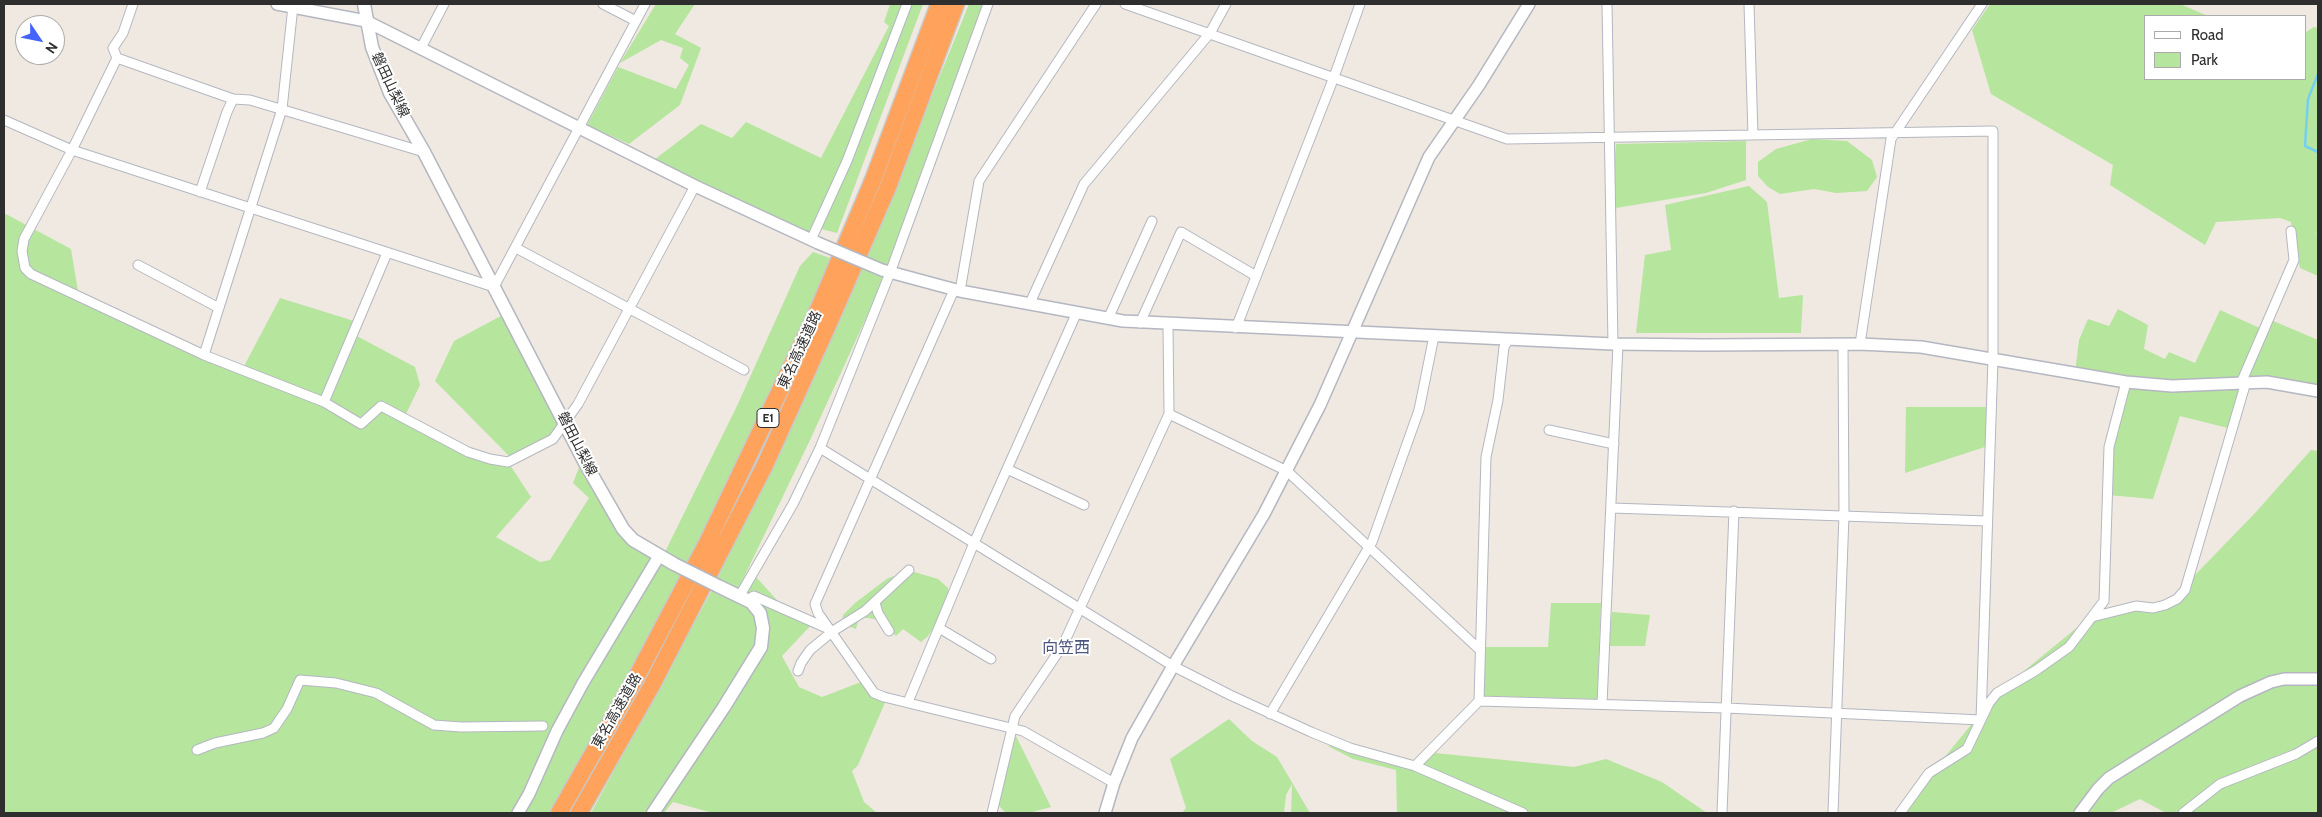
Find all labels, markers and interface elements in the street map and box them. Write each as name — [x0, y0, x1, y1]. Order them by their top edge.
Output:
north arrow — [15, 15, 65, 65]
legend — [2144, 15, 2307, 80]
text: Road — [2191, 26, 2224, 44]
text: N — [41, 39, 62, 57]
street label: 磐田山梨線 — [368, 50, 412, 120]
text: Park — [2191, 51, 2218, 69]
street label: 東名高速道路 — [775, 308, 825, 392]
road number: E1 — [757, 408, 779, 428]
street label: 磐田山梨線 — [554, 409, 600, 479]
district label: 向笠西 — [1042, 638, 1090, 658]
street label: 東名高速道路 — [589, 670, 645, 752]

